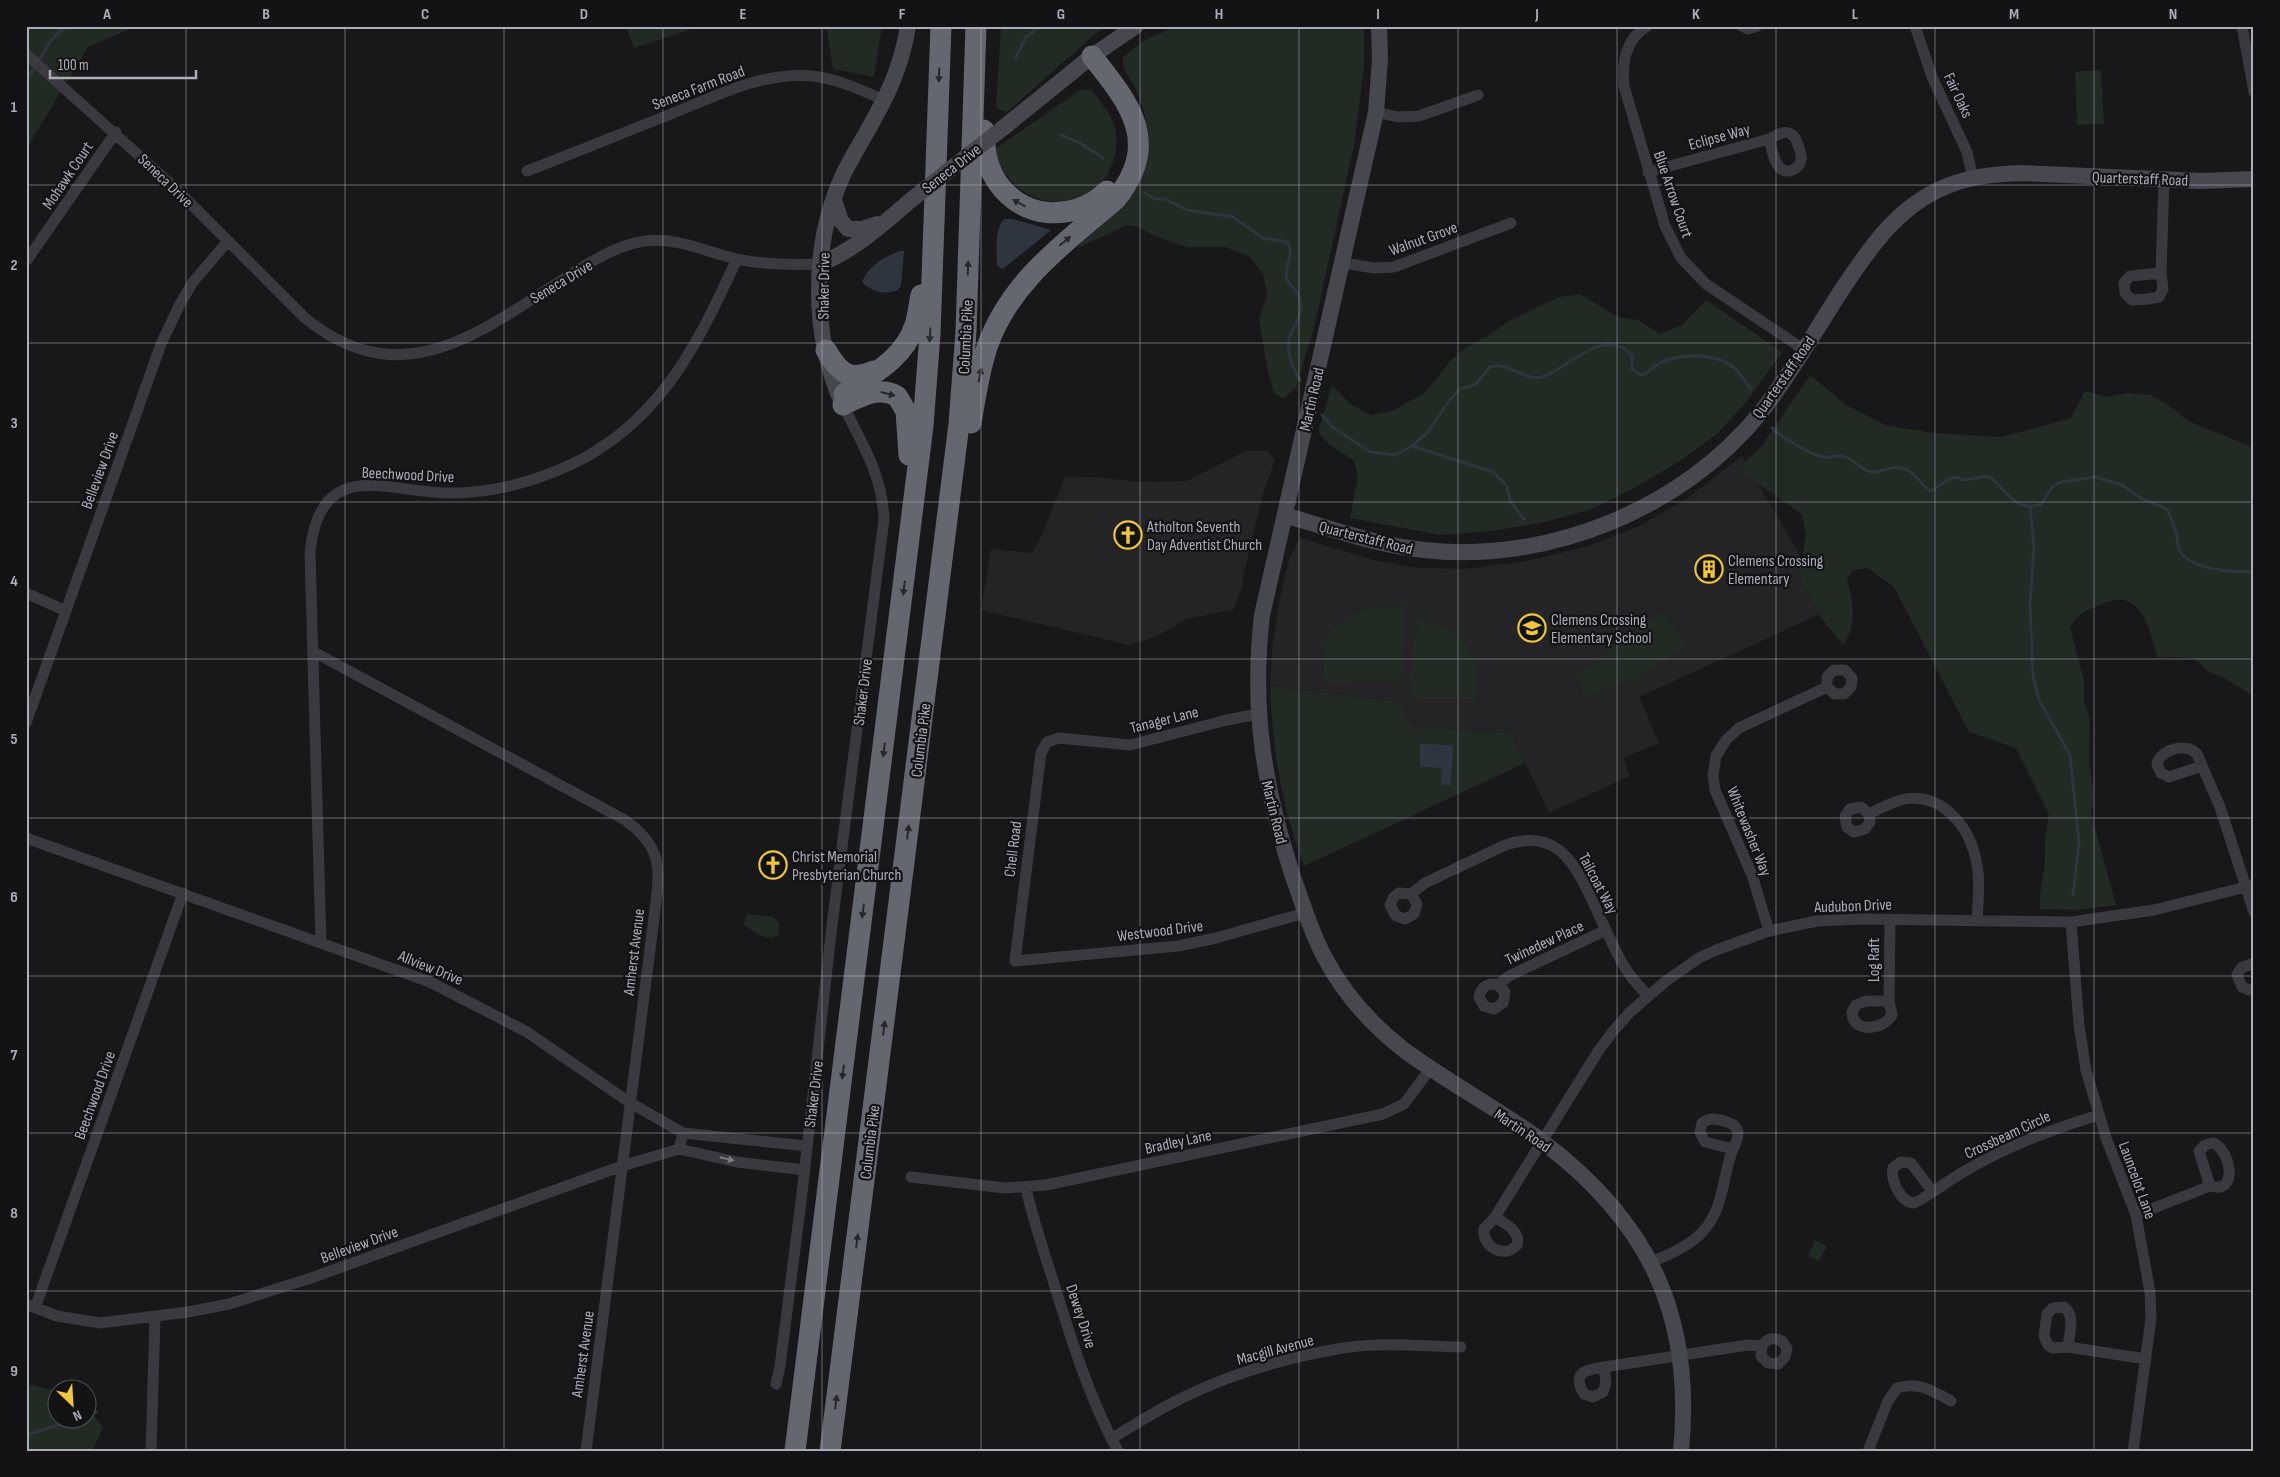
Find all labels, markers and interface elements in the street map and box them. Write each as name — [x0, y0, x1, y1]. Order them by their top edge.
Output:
text: A — [102, 5, 111, 24]
text: B — [262, 5, 270, 24]
text: C — [421, 5, 429, 24]
text: D — [580, 5, 588, 24]
text: E — [740, 5, 747, 24]
text: F — [899, 5, 906, 24]
text: G — [1057, 5, 1065, 24]
text: H — [1215, 5, 1223, 24]
text: I — [1376, 5, 1380, 24]
text: J — [1534, 5, 1539, 24]
text: K — [1692, 5, 1700, 24]
text: L — [1852, 5, 1859, 24]
text: M — [2009, 5, 2019, 24]
text: N — [2169, 5, 2177, 24]
scale bar — [50, 48, 196, 80]
text: 100 m — [58, 56, 89, 75]
street label: Seneca Farm Road — [650, 62, 747, 115]
one-way arrow — [935, 67, 943, 83]
street label: Fair Oaks — [1939, 70, 1976, 121]
text: 1 — [11, 98, 18, 117]
street label: Eclipse Way — [1687, 120, 1752, 155]
street label: Mohawk Court — [39, 138, 98, 213]
street label: Seneca Drive — [919, 140, 985, 198]
street label: Blue Arrow Court — [1649, 149, 1696, 240]
street label: Seneca Drive — [133, 150, 197, 212]
street label: Quarterstaff Road — [2092, 168, 2188, 191]
one-way arrow — [1012, 199, 1027, 207]
street label: Walnut Grove — [1387, 218, 1460, 261]
one-way arrow — [1059, 236, 1072, 247]
street label: Shaker Drive — [814, 252, 835, 320]
text: 2 — [10, 256, 18, 275]
street label: Seneca Drive — [527, 256, 596, 308]
one-way arrow — [964, 259, 972, 275]
street label: Columbia Pike — [955, 299, 978, 375]
one-way arrow — [925, 327, 933, 343]
street label: Quarterstaff Road — [1749, 333, 1820, 423]
street label: Martin Road — [1296, 366, 1329, 433]
one-way arrow — [976, 367, 984, 383]
one-way arrow — [881, 390, 896, 398]
text: 3 — [10, 414, 18, 433]
street label: Belleview Drive — [78, 429, 123, 512]
street label: Beechwood Drive — [361, 464, 455, 487]
place label: Atholton Seventh Day Adventist Church — [1146, 518, 1262, 555]
street label: Quarterstaff Road — [1317, 518, 1415, 559]
church icon: Atholton Seventh Day Adventist Church — [1113, 520, 1143, 550]
place label: Clemens Crossing Elementary — [1728, 552, 1823, 589]
building icon: Clemens Crossing Elementary — [1694, 554, 1724, 584]
text: 4 — [10, 572, 18, 591]
one-way arrow — [900, 581, 908, 597]
place label: Clemens Crossing Elementary School — [1551, 611, 1651, 648]
school or university icon: Clemens Crossing Elementary School — [1517, 613, 1547, 643]
street label: Shaker Drive — [850, 658, 877, 727]
street label: Columbia Pike — [908, 702, 935, 778]
street label: Tanager Lane — [1128, 703, 1201, 738]
text: 5 — [10, 730, 18, 749]
one-way arrow — [880, 742, 888, 758]
street label: Martin Road — [1257, 779, 1291, 846]
street label: Whitewasher Way — [1722, 784, 1775, 879]
street label: Chell Road — [1001, 820, 1026, 878]
one-way arrow — [904, 824, 912, 840]
place label: Christ Memorial Presbyterian Church — [792, 848, 901, 885]
church icon: Christ Memorial Presbyterian Church — [758, 850, 788, 880]
street label: Tailcoat Way — [1574, 850, 1622, 917]
text: 6 — [10, 888, 18, 907]
street label: Audubon Drive — [1813, 896, 1892, 917]
one-way arrow — [859, 903, 867, 919]
street label: Amherst Avenue — [620, 908, 649, 998]
street label: Westwood Drive — [1116, 917, 1204, 946]
street label: Twinedew Place — [1502, 917, 1587, 970]
street label: Log Raft — [1865, 938, 1884, 982]
street label: Allview Drive — [394, 946, 466, 990]
one-way arrow — [880, 1020, 888, 1036]
text: 7 — [11, 1046, 18, 1065]
street label: Beechwood Drive — [71, 1049, 120, 1142]
street label: Shaker Drive — [801, 1060, 828, 1129]
one-way arrow — [839, 1064, 847, 1080]
street label: Columbia Pike — [857, 1104, 884, 1180]
street label: Martin Road — [1490, 1105, 1554, 1157]
street label: Crossbeam Circle — [1962, 1107, 2054, 1164]
street label: Bradley Lane — [1143, 1126, 1213, 1159]
street label: Launcelot Lane — [2114, 1139, 2159, 1222]
one-way arrow — [719, 1156, 735, 1164]
text: 8 — [10, 1204, 18, 1223]
street label: Belleview Drive — [318, 1223, 401, 1268]
one-way arrow — [853, 1233, 861, 1249]
street label: Dewey Drive — [1061, 1282, 1100, 1351]
street label: Amherst Avenue — [568, 1310, 599, 1400]
street label: Macgill Avenue — [1235, 1331, 1316, 1370]
text: 9 — [10, 1362, 18, 1381]
north arrow — [48, 1380, 98, 1430]
one-way arrow — [832, 1394, 840, 1410]
text: N — [70, 1406, 84, 1425]

